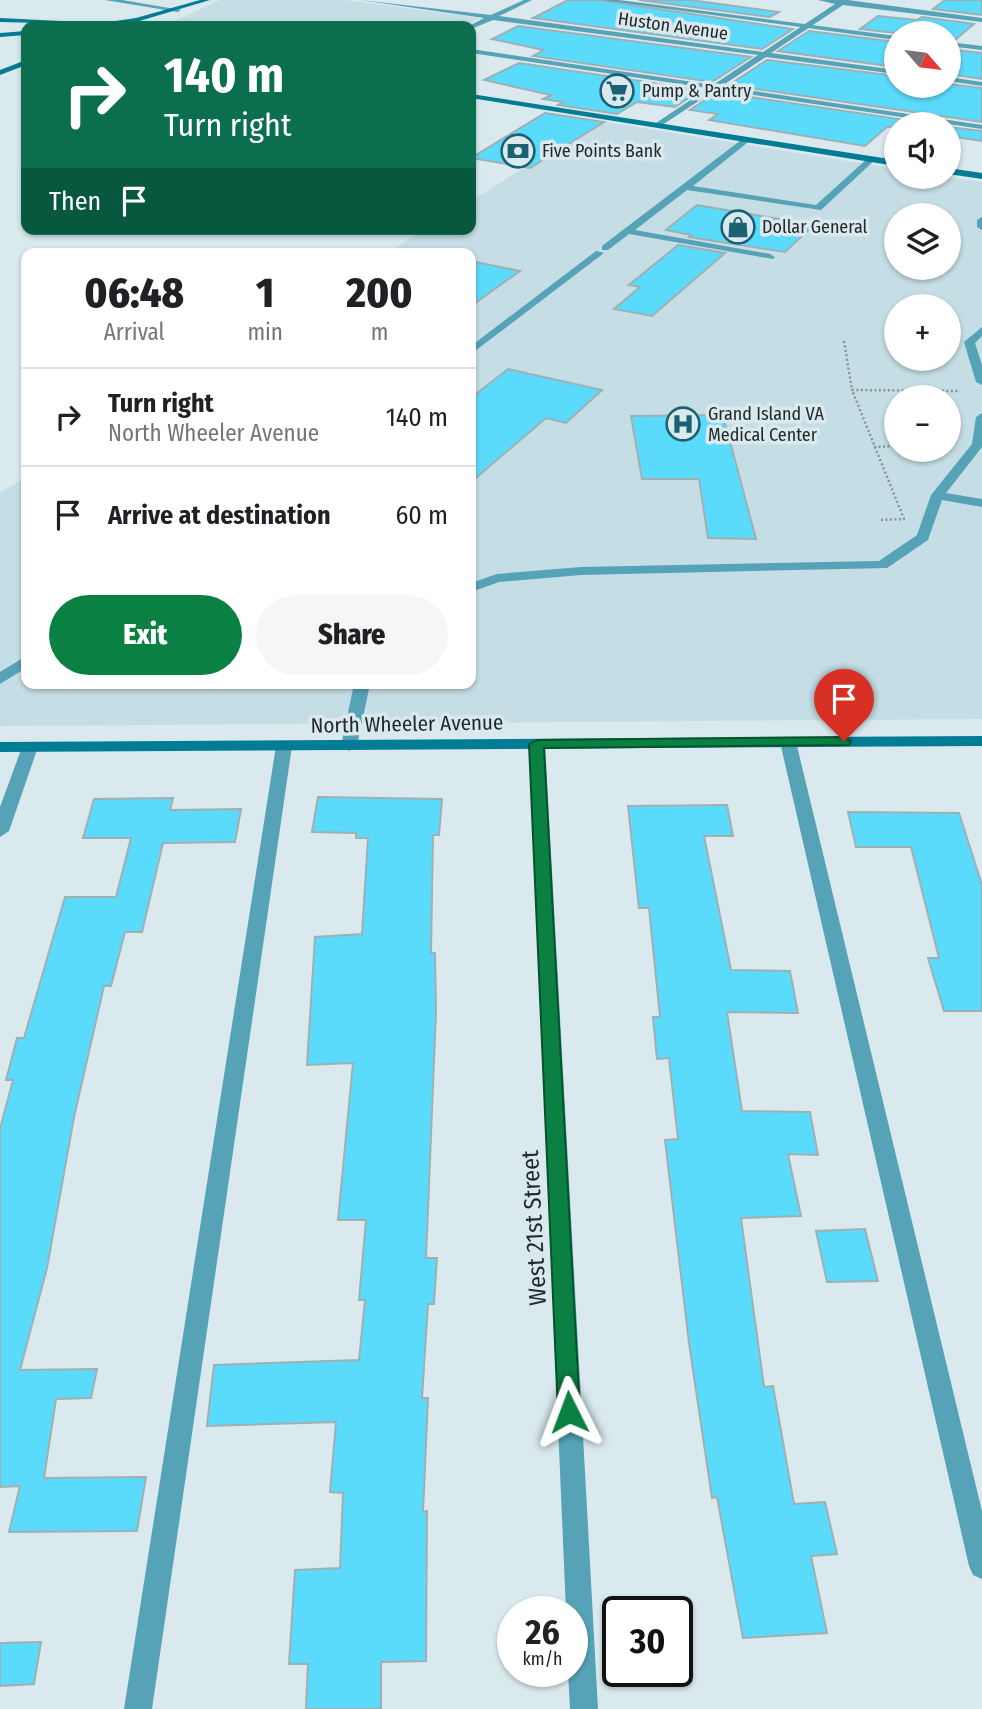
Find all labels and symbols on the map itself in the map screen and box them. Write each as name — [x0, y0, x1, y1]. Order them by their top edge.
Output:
street label: Huston Avenue — [617, 7, 730, 45]
north arrow — [884, 21, 961, 98]
supermarket icon: Pump & Pantry — [598, 72, 636, 110]
place label: Pump & Pantry — [642, 80, 751, 102]
bank icon: Five Points Bank — [499, 132, 537, 170]
place label: Five Points Bank — [542, 140, 662, 162]
shop icon: Dollar General — [719, 208, 757, 246]
place label: Dollar General — [762, 216, 868, 238]
place label: Grand Island VA Medical Center — [708, 403, 824, 446]
hospital icon: Grand Island VA Medical Center — [664, 405, 702, 443]
pin — [814, 669, 874, 741]
street label: North Wheeler Avenue — [310, 709, 504, 739]
street label: West 21st Street — [516, 1149, 552, 1306]
position arrow — [532, 1375, 606, 1449]
speed limit sign: 30 — [602, 1596, 693, 1687]

